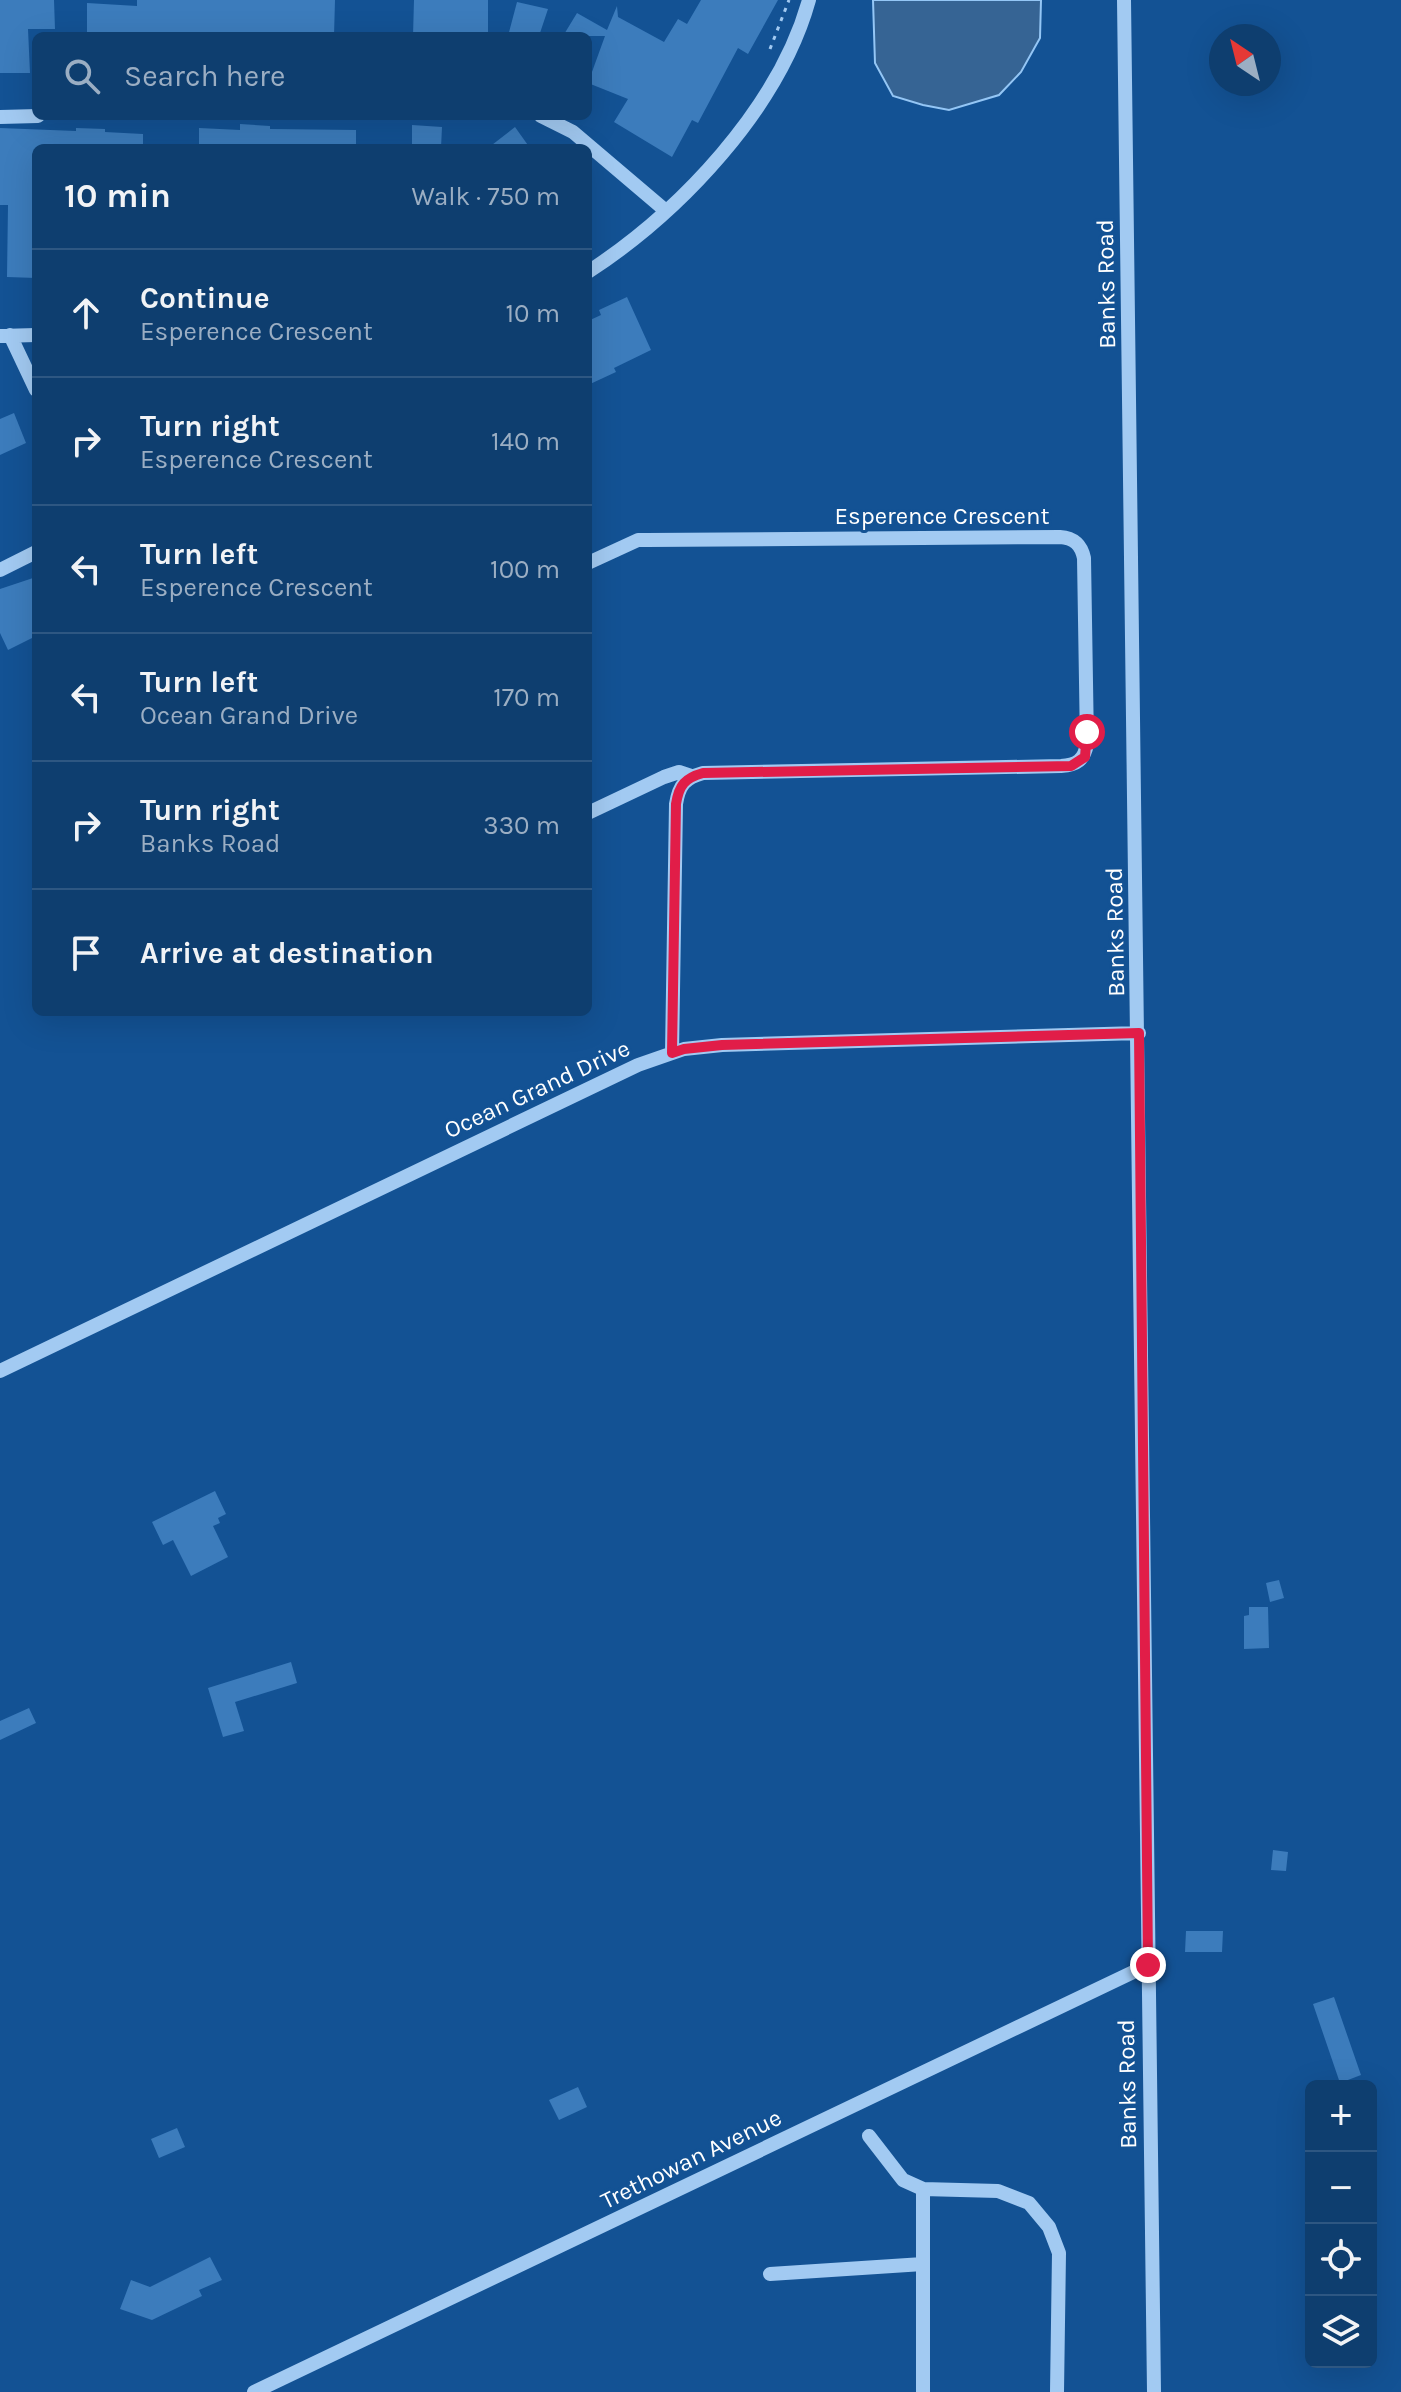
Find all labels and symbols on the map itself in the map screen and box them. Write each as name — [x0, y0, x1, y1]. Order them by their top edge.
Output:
north arrow — [1209, 24, 1281, 96]
street label: Banks Road — [1091, 219, 1121, 349]
street label: Esperence Crescent — [835, 502, 1049, 530]
route start — [1069, 714, 1105, 750]
street label: Banks Road — [1100, 867, 1130, 997]
street label: Ocean Grand Drive — [440, 1034, 634, 1144]
route end — [1130, 1947, 1166, 1983]
street label: Banks Road — [1112, 2019, 1142, 2149]
street label: Trethowan Avenue — [596, 2103, 786, 2215]

